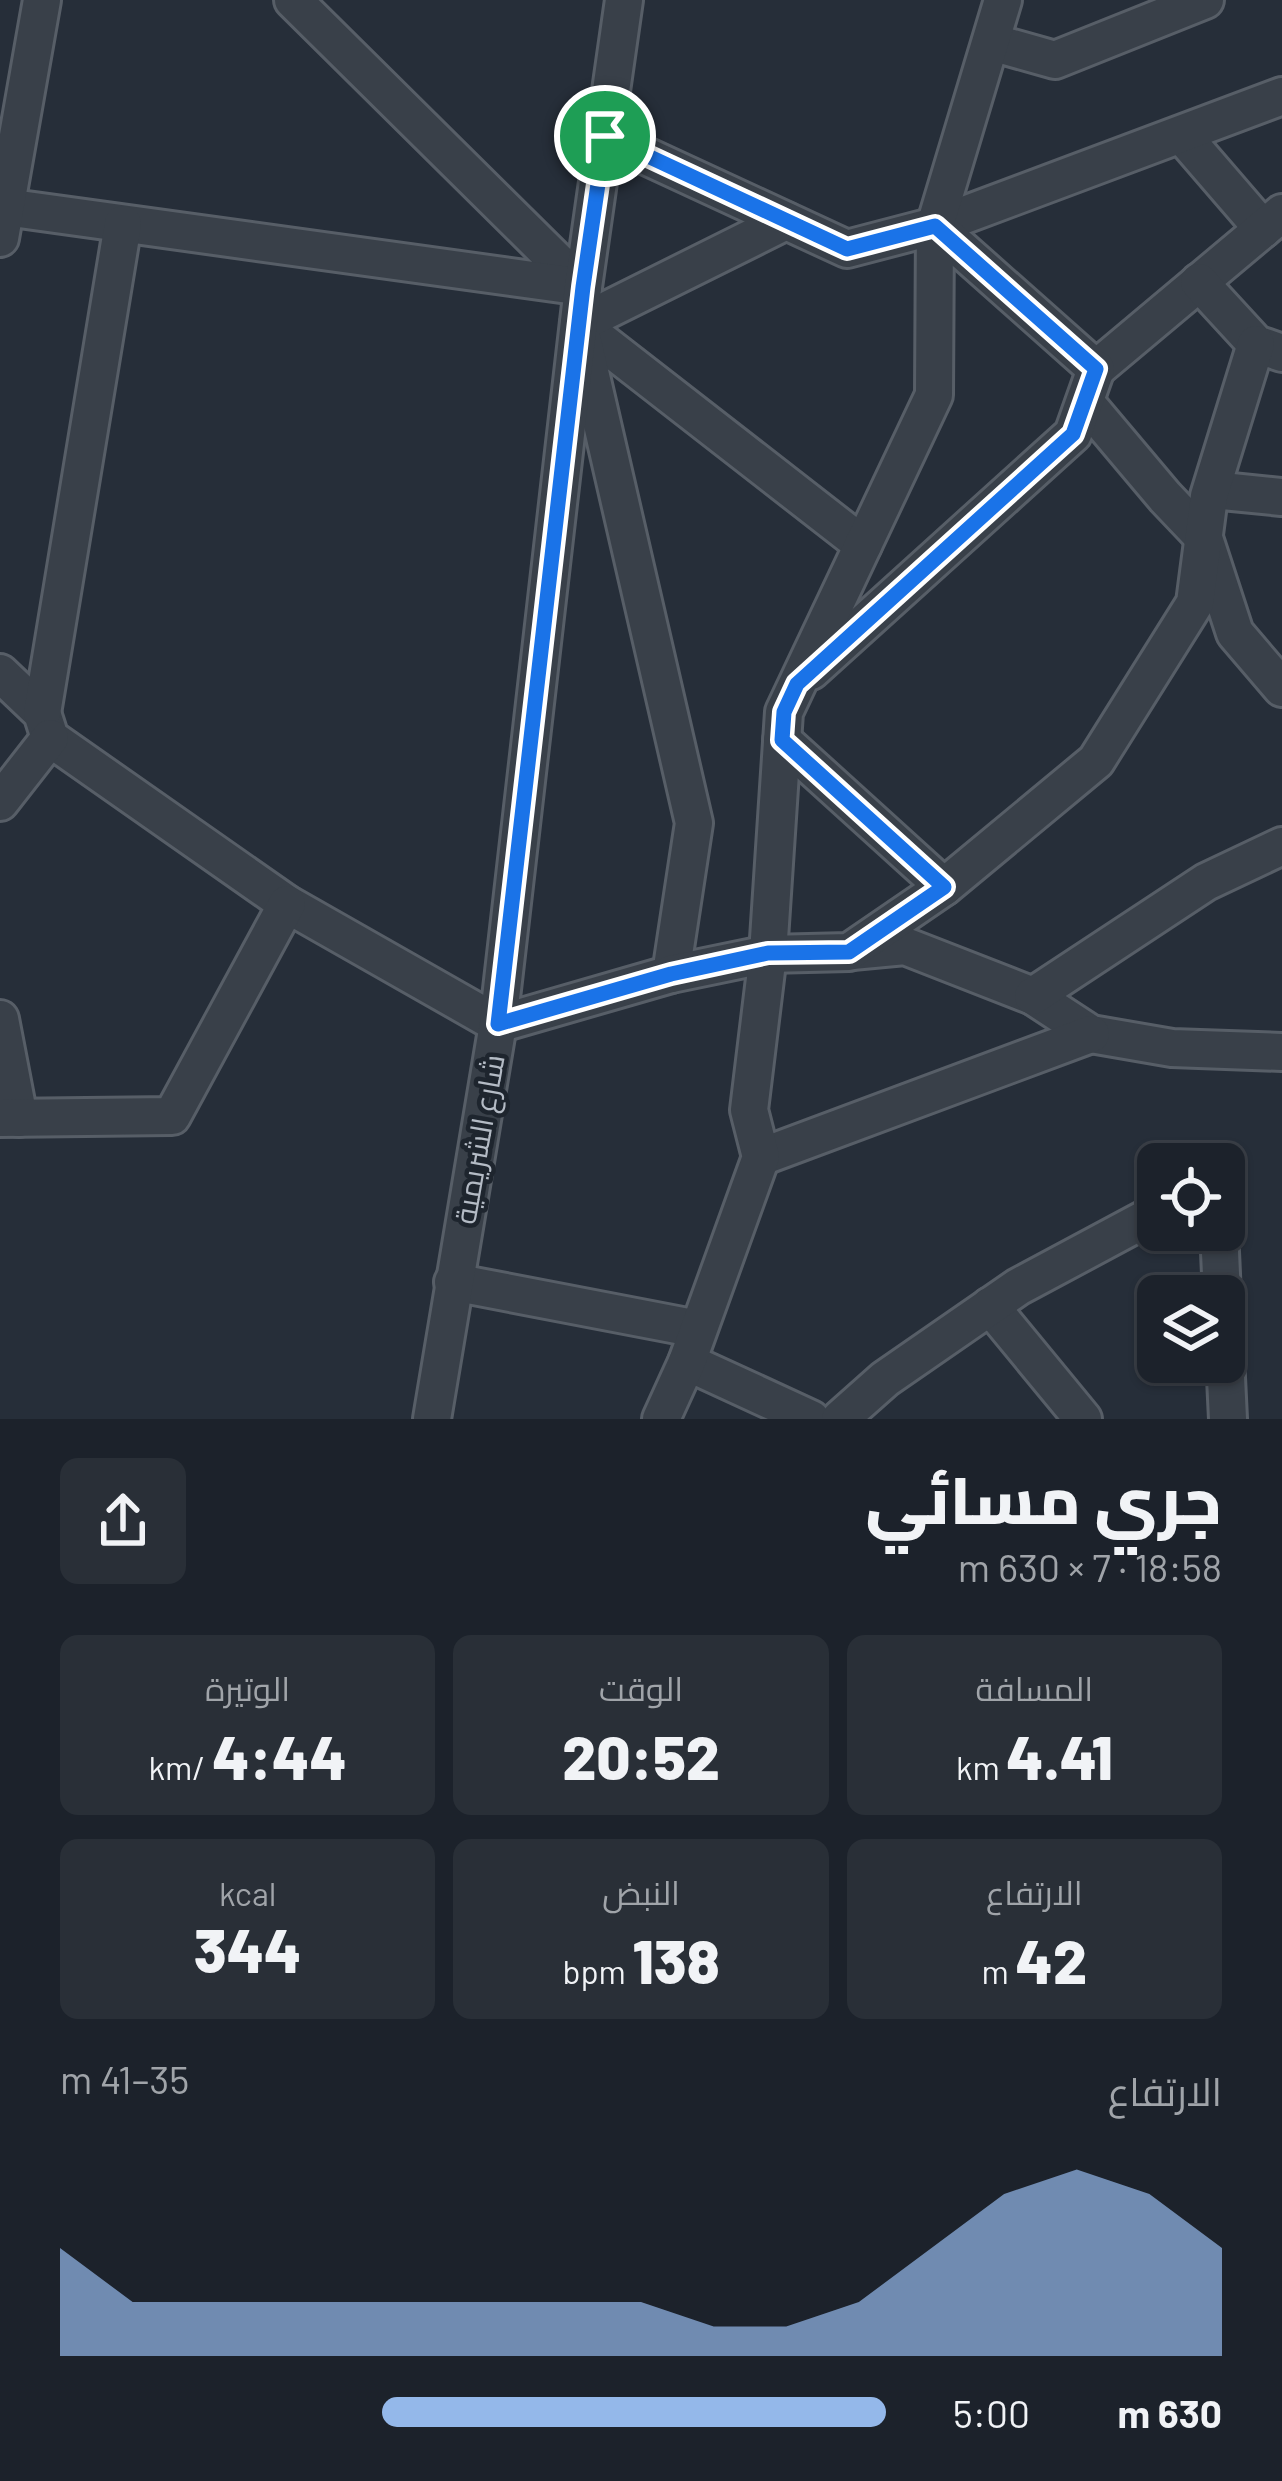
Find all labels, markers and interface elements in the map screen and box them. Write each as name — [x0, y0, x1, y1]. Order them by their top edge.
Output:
pin — [554, 85, 656, 187]
icon: arrive — [572, 103, 638, 169]
street label: شارع الشريمية — [445, 1051, 515, 1227]
map controls — [1137, 1143, 1245, 1383]
button: locate — [1137, 1143, 1245, 1251]
button: layers — [1137, 1275, 1245, 1383]
button: share — [60, 1458, 186, 1584]
text: جري مسائي — [865, 1458, 1222, 1537]
text: 18:58 · 7 × 630 m — [958, 1543, 1222, 1590]
text: الوتيرة — [205, 1668, 290, 1708]
text: الوقت — [599, 1668, 683, 1708]
text: المسافة — [976, 1668, 1093, 1708]
text: 4:44 — [212, 1720, 347, 1792]
text: 20:52 — [562, 1720, 720, 1792]
text: 4.41 — [1006, 1720, 1113, 1792]
text: /km — [149, 1747, 212, 1787]
text: km — [956, 1747, 1006, 1787]
text: النبض — [602, 1872, 680, 1912]
text: الارتفاع — [986, 1872, 1083, 1912]
text: kcal — [219, 1873, 276, 1913]
text: 344 — [194, 1913, 302, 1985]
text: 138 — [633, 1924, 720, 1996]
text: 42 — [1016, 1924, 1087, 1996]
text: bpm — [562, 1951, 633, 1991]
text: m — [982, 1951, 1016, 1991]
text: 35–41 m — [60, 2055, 189, 2102]
text: الارتفاع — [1108, 2067, 1222, 2114]
text: 5:00 — [953, 2389, 1030, 2436]
text: 630 m — [1117, 2389, 1222, 2436]

